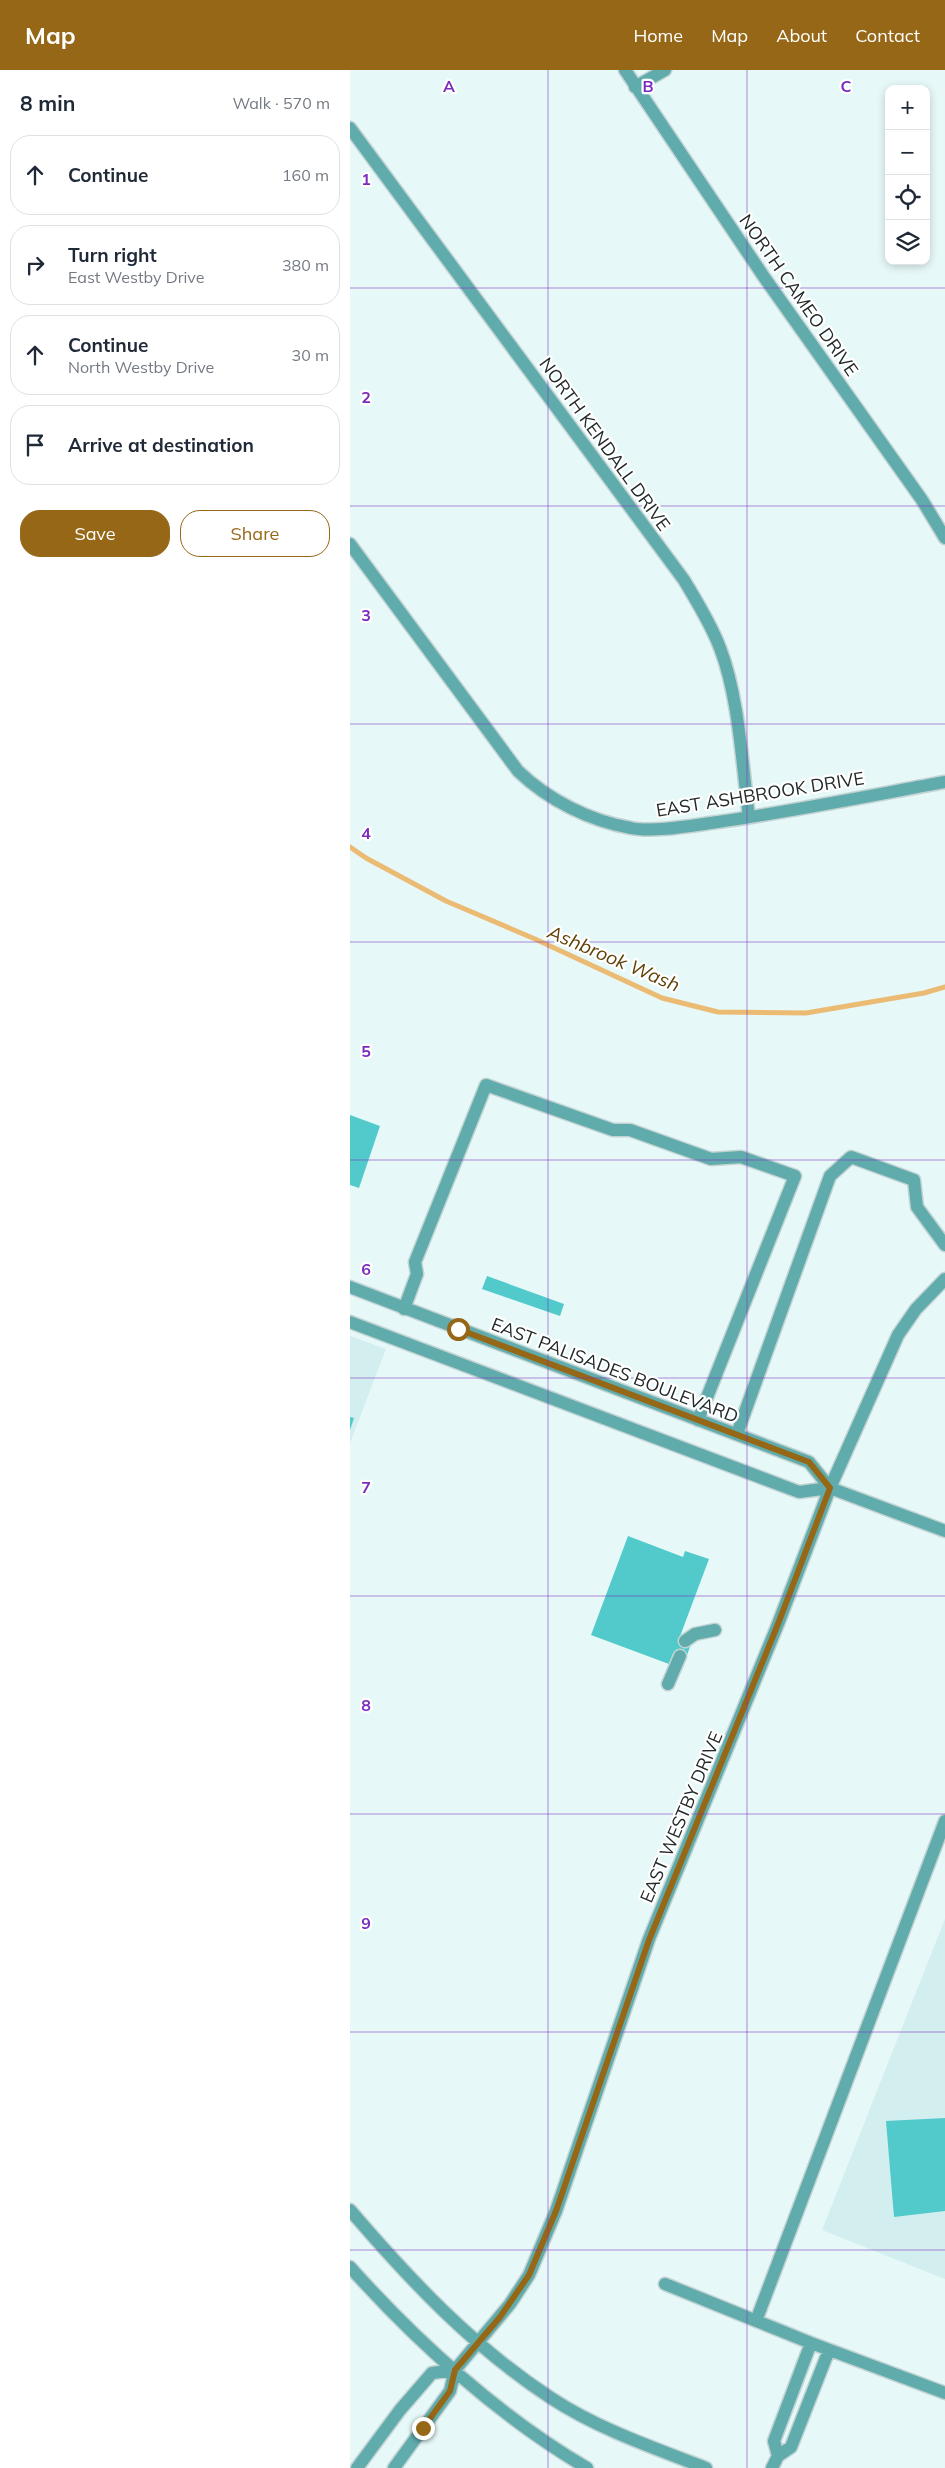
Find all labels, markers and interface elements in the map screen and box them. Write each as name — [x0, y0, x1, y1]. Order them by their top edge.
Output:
text: Map — [25, 20, 76, 50]
text: Home — [633, 24, 683, 47]
text: Map — [711, 24, 748, 47]
text: About — [776, 24, 827, 47]
text: Contact — [855, 24, 920, 47]
text: A — [443, 76, 455, 96]
text: B — [642, 76, 654, 96]
text: C — [841, 76, 852, 96]
map controls — [885, 85, 930, 265]
button: + — [885, 85, 930, 130]
text: 8 min — [20, 90, 75, 116]
text: Walk · 570 m — [232, 93, 330, 113]
button: − — [885, 130, 930, 175]
icon: ahead — [21, 161, 49, 189]
text: Continue — [68, 163, 148, 187]
text: 160 m — [282, 165, 329, 185]
text: 1 — [361, 169, 371, 189]
button: locate — [885, 175, 930, 220]
street label: NORTH CAMEO DRIVE — [734, 210, 864, 380]
button: layers — [885, 220, 930, 265]
text: Turn right — [68, 243, 157, 267]
icon: right — [21, 251, 49, 279]
text: 380 m — [282, 255, 329, 275]
text: East Westby Drive — [68, 267, 204, 287]
text: Continue — [68, 333, 148, 357]
icon: ahead — [21, 341, 49, 369]
text: 30 m — [292, 345, 329, 365]
street label: NORTH KENDALL DRIVE — [534, 353, 676, 535]
text: North Westby Drive — [68, 357, 214, 377]
text: 2 — [361, 387, 371, 407]
icon: arrive — [21, 431, 49, 459]
text: Arrive at destination — [68, 433, 254, 457]
button: Save — [20, 510, 170, 557]
button: Share — [180, 510, 330, 557]
text: 3 — [361, 605, 371, 625]
street label: EAST ASHBROOK DRIVE — [654, 766, 866, 822]
text: 4 — [361, 823, 371, 843]
water label: Ashbrook Wash — [543, 919, 684, 997]
text: 5 — [361, 1041, 371, 1061]
text: 6 — [361, 1259, 371, 1279]
street label: EAST PALISADES BOULEVARD — [488, 1312, 742, 1428]
route start — [447, 1318, 470, 1341]
text: 7 — [361, 1477, 371, 1497]
text: 8 — [361, 1695, 371, 1715]
street label: EAST WESTBY DRIVE — [635, 1728, 727, 1906]
text: 9 — [361, 1913, 371, 1933]
route end — [412, 2417, 435, 2440]

